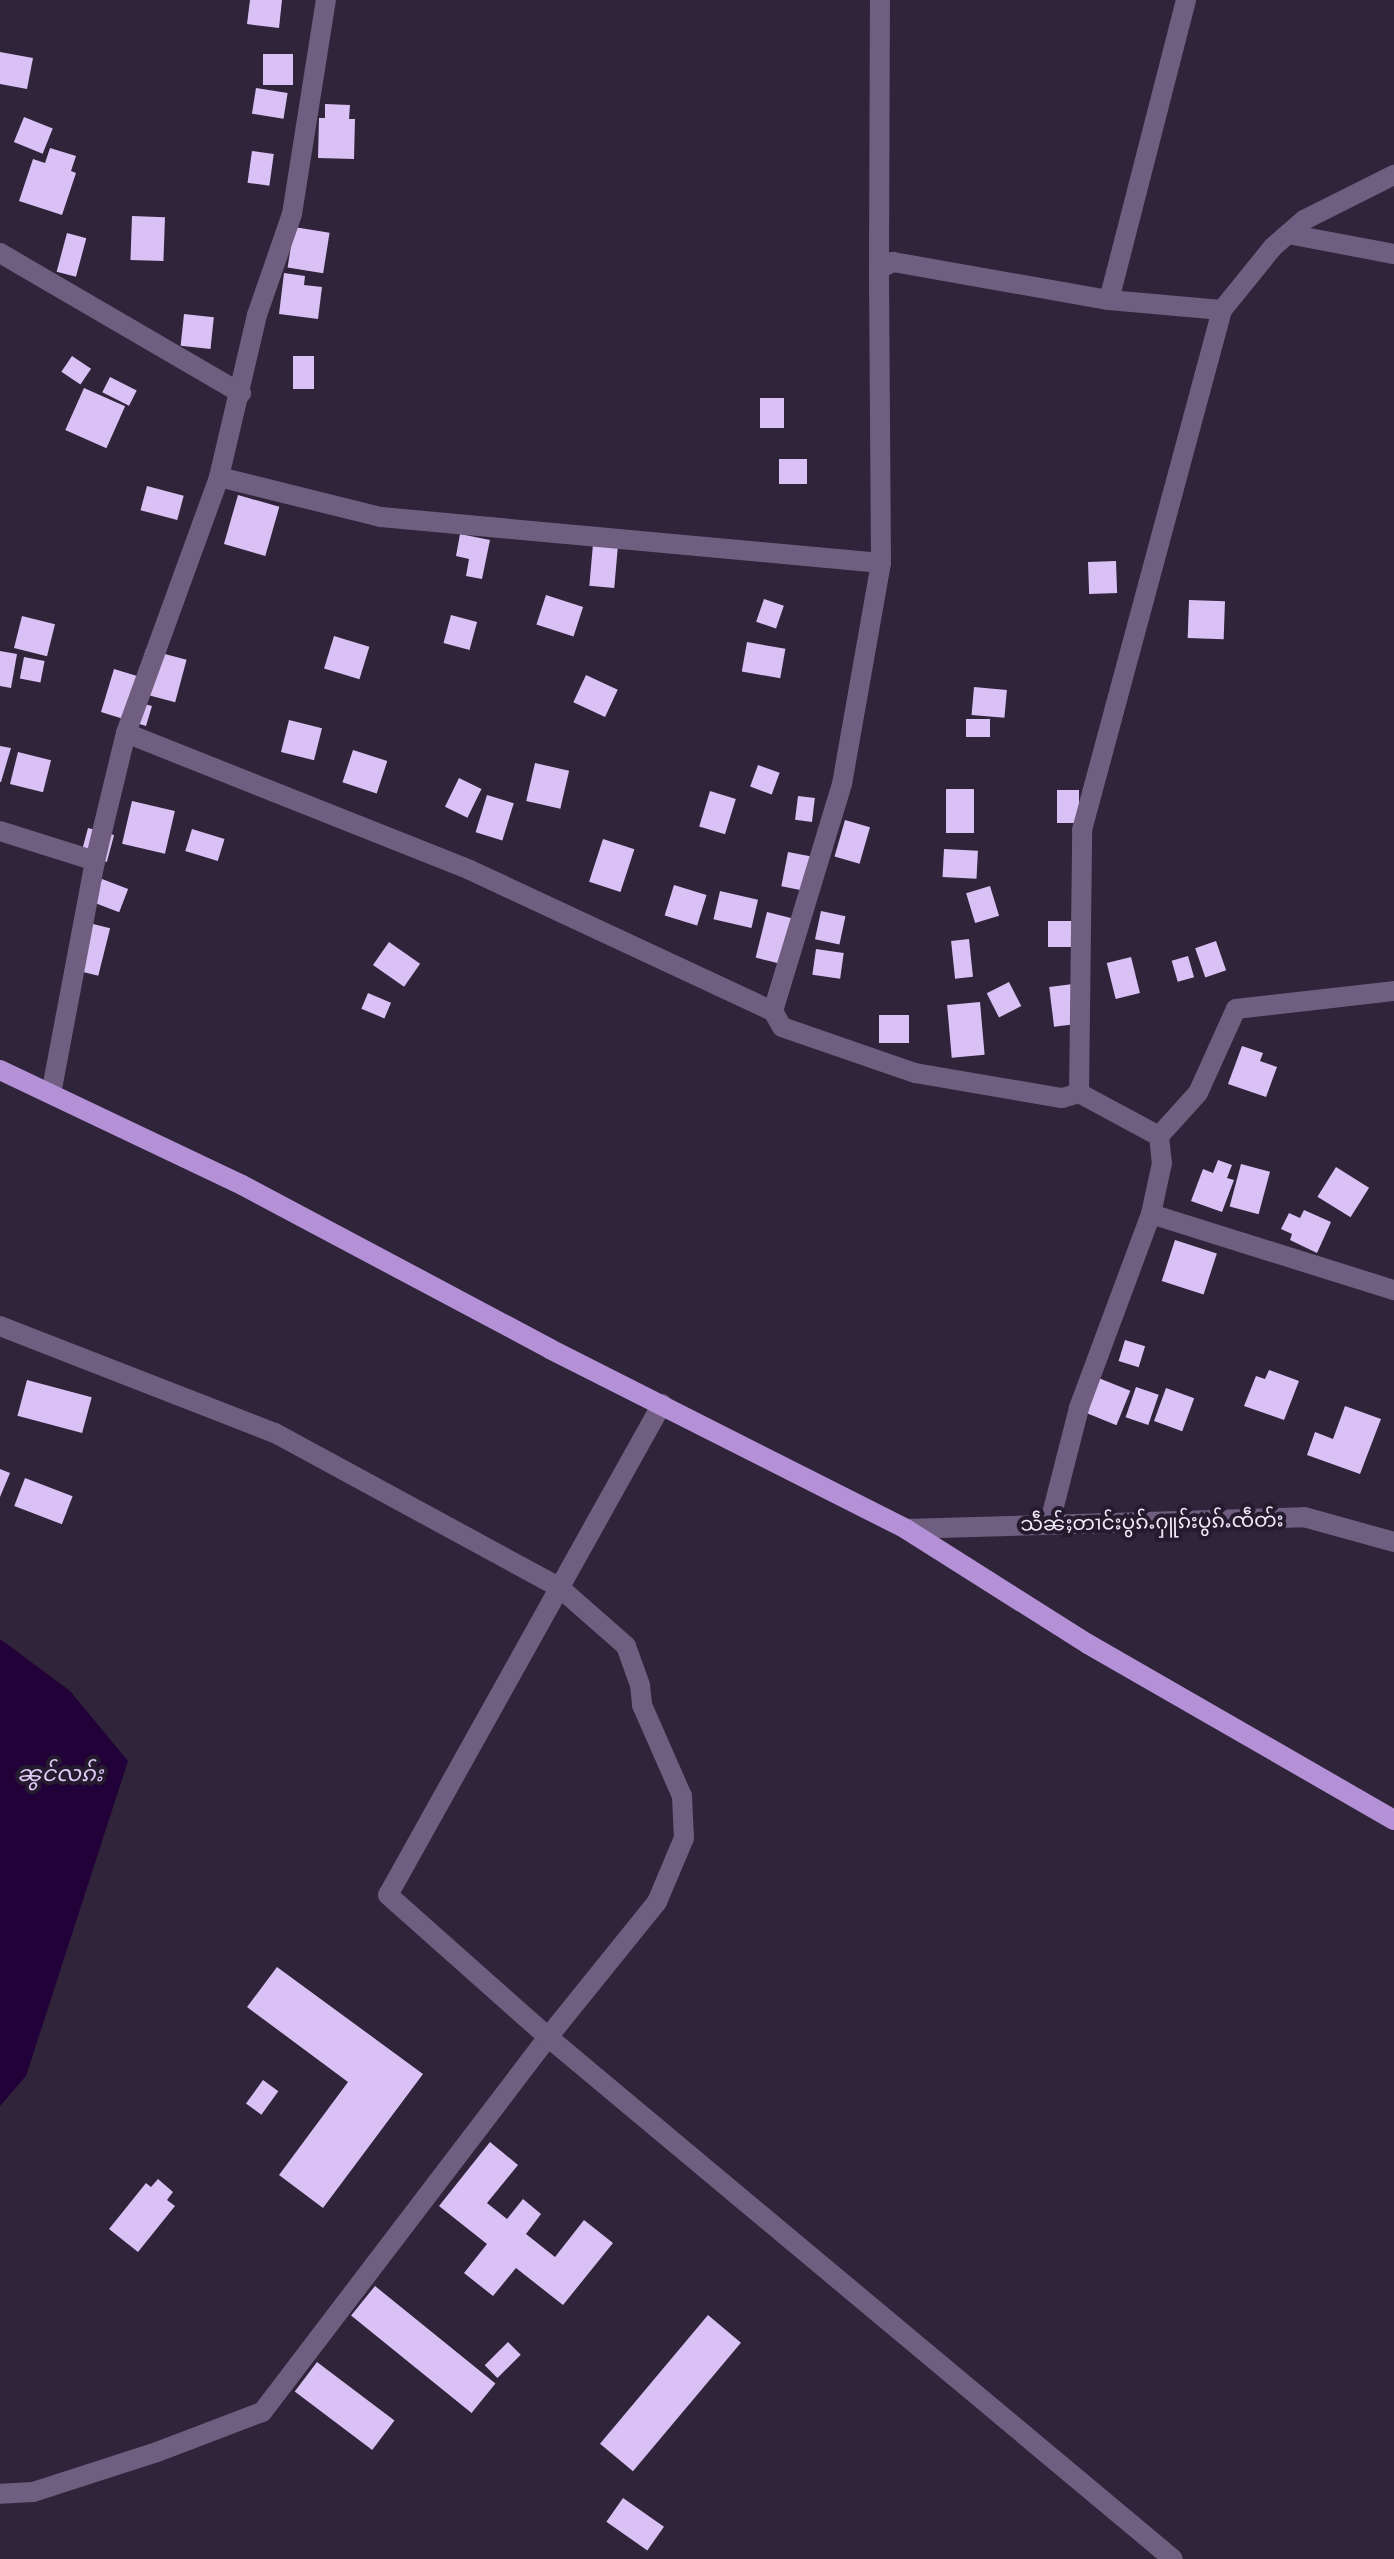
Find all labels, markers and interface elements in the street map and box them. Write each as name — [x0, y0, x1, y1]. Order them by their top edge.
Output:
street label: သဵၼ်ႈတၢင်းပွၵ်ႉႁူၵ်းပွၵ်ႉၸဵတ်း — [1020, 1507, 1284, 1535]
water label: ၼွင်လၵ်း — [17, 1761, 103, 1787]

